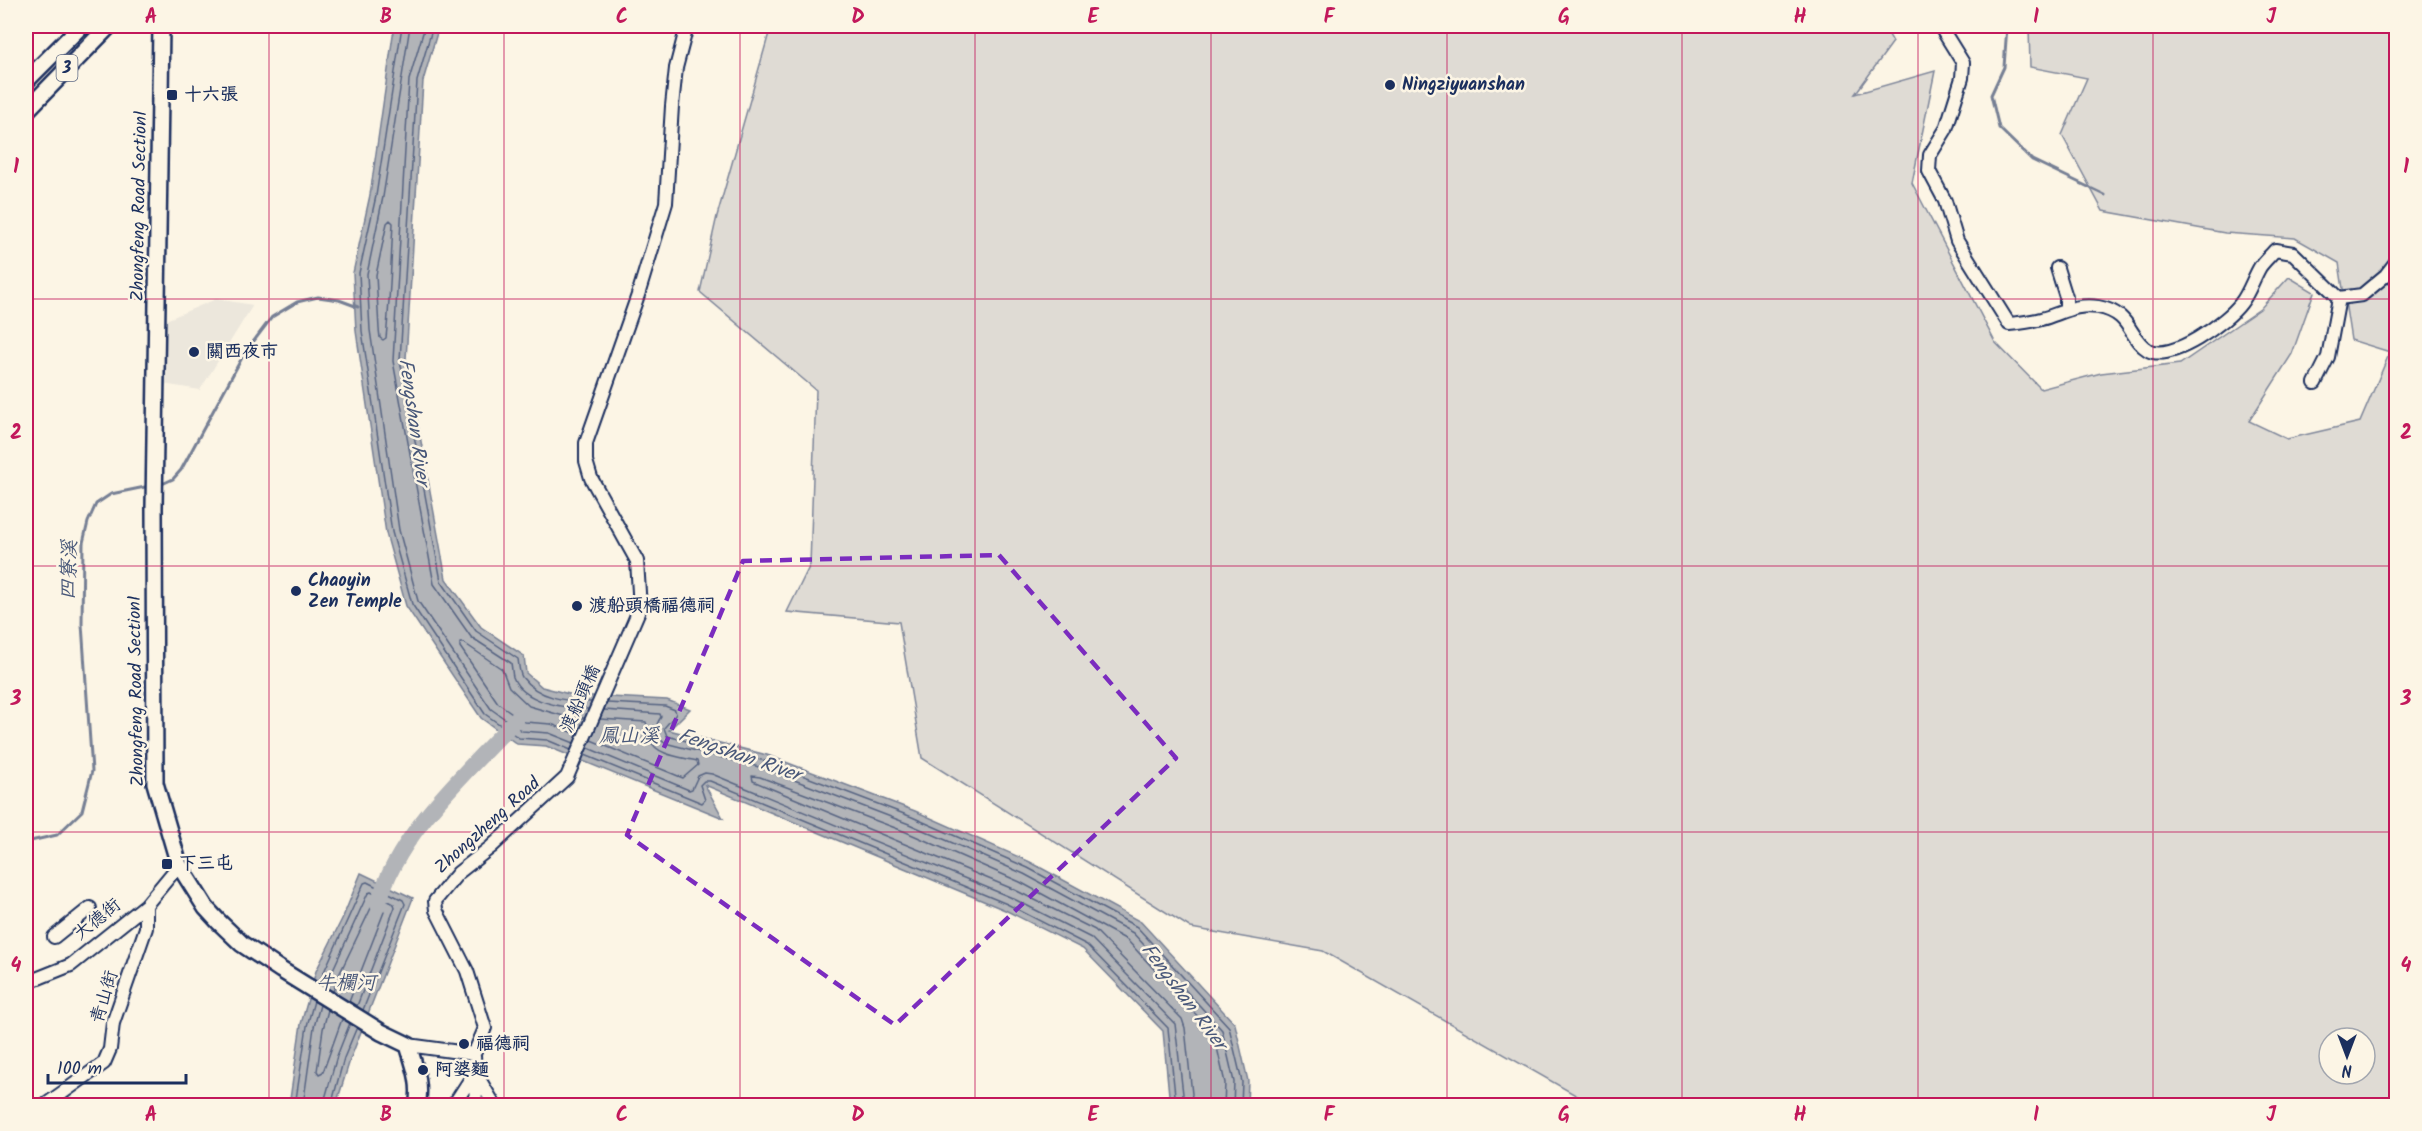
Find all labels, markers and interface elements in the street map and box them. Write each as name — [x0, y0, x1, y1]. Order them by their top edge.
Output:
text: A — [145, 2, 157, 34]
text: B — [380, 2, 392, 34]
text: C — [616, 2, 628, 34]
text: D — [851, 2, 865, 34]
text: E — [1087, 2, 1099, 34]
text: F — [1324, 2, 1336, 34]
text: G — [1558, 2, 1570, 34]
text: H — [1793, 2, 1807, 34]
text: I — [2033, 2, 2039, 34]
text: J — [2266, 2, 2277, 34]
road number: 3 — [56, 55, 78, 81]
place label: Ningziyuanshan — [1402, 71, 1525, 100]
marker: Ningziyuanshan — [1383, 78, 1397, 92]
place label: 十六張 — [184, 81, 238, 110]
marker: 十六張 — [165, 88, 179, 102]
street label: Zhongfeng Road Section1 — [124, 110, 156, 302]
text: 1 — [13, 152, 19, 184]
text: 1 — [2403, 152, 2409, 184]
place label: 關西夜市 — [206, 338, 278, 367]
marker: 關西夜市 — [187, 345, 201, 359]
water label: Fengshan River — [388, 357, 438, 492]
text: 2 — [10, 418, 22, 450]
text: 2 — [2400, 418, 2412, 450]
water label: 四寮溪 — [53, 538, 87, 601]
place label: Chaoyin Zen Temple — [308, 567, 402, 617]
marker: Chaoyin Zen Temple — [289, 584, 303, 598]
place label: 渡船頭橋福德祠 — [589, 592, 715, 621]
street label: Zhongfeng Road Section1 — [121, 595, 153, 787]
marker: 渡船頭橋福德祠 — [570, 599, 584, 613]
street label: 渡船頭橋 — [553, 660, 609, 738]
text: 3 — [10, 684, 22, 716]
text: 3 — [2400, 684, 2412, 716]
water label: Fengshan River — [674, 720, 809, 793]
water label: 鳳山溪 — [598, 721, 660, 753]
street label: Zhongzheng Road — [428, 770, 548, 882]
place label: 下三屯 — [179, 850, 233, 879]
marker: 下三屯 — [160, 857, 174, 871]
street label: 大德街 — [68, 892, 128, 948]
water label: Fengshan River — [1132, 936, 1237, 1061]
text: 4 — [11, 951, 22, 983]
text: 4 — [2401, 951, 2412, 983]
street label: 青山街 — [83, 967, 127, 1027]
water label: 牛欄河 — [316, 968, 379, 1000]
north arrow — [2317, 1026, 2377, 1086]
place label: 福德祠 — [476, 1030, 530, 1059]
marker: 福德祠 — [457, 1037, 471, 1051]
scale bar — [48, 1047, 186, 1085]
text: 100 m — [57, 1055, 102, 1084]
place label: 阿婆麵 — [435, 1056, 489, 1085]
text: N — [2342, 1057, 2352, 1082]
marker: 阿婆麵 — [416, 1063, 430, 1077]
text: A — [145, 1100, 157, 1131]
text: B — [380, 1100, 392, 1131]
text: C — [616, 1100, 628, 1131]
text: D — [851, 1100, 865, 1131]
text: E — [1087, 1100, 1099, 1131]
text: F — [1324, 1100, 1336, 1131]
text: G — [1558, 1100, 1570, 1131]
text: H — [1793, 1100, 1807, 1131]
text: I — [2033, 1100, 2039, 1131]
text: J — [2266, 1100, 2277, 1131]

